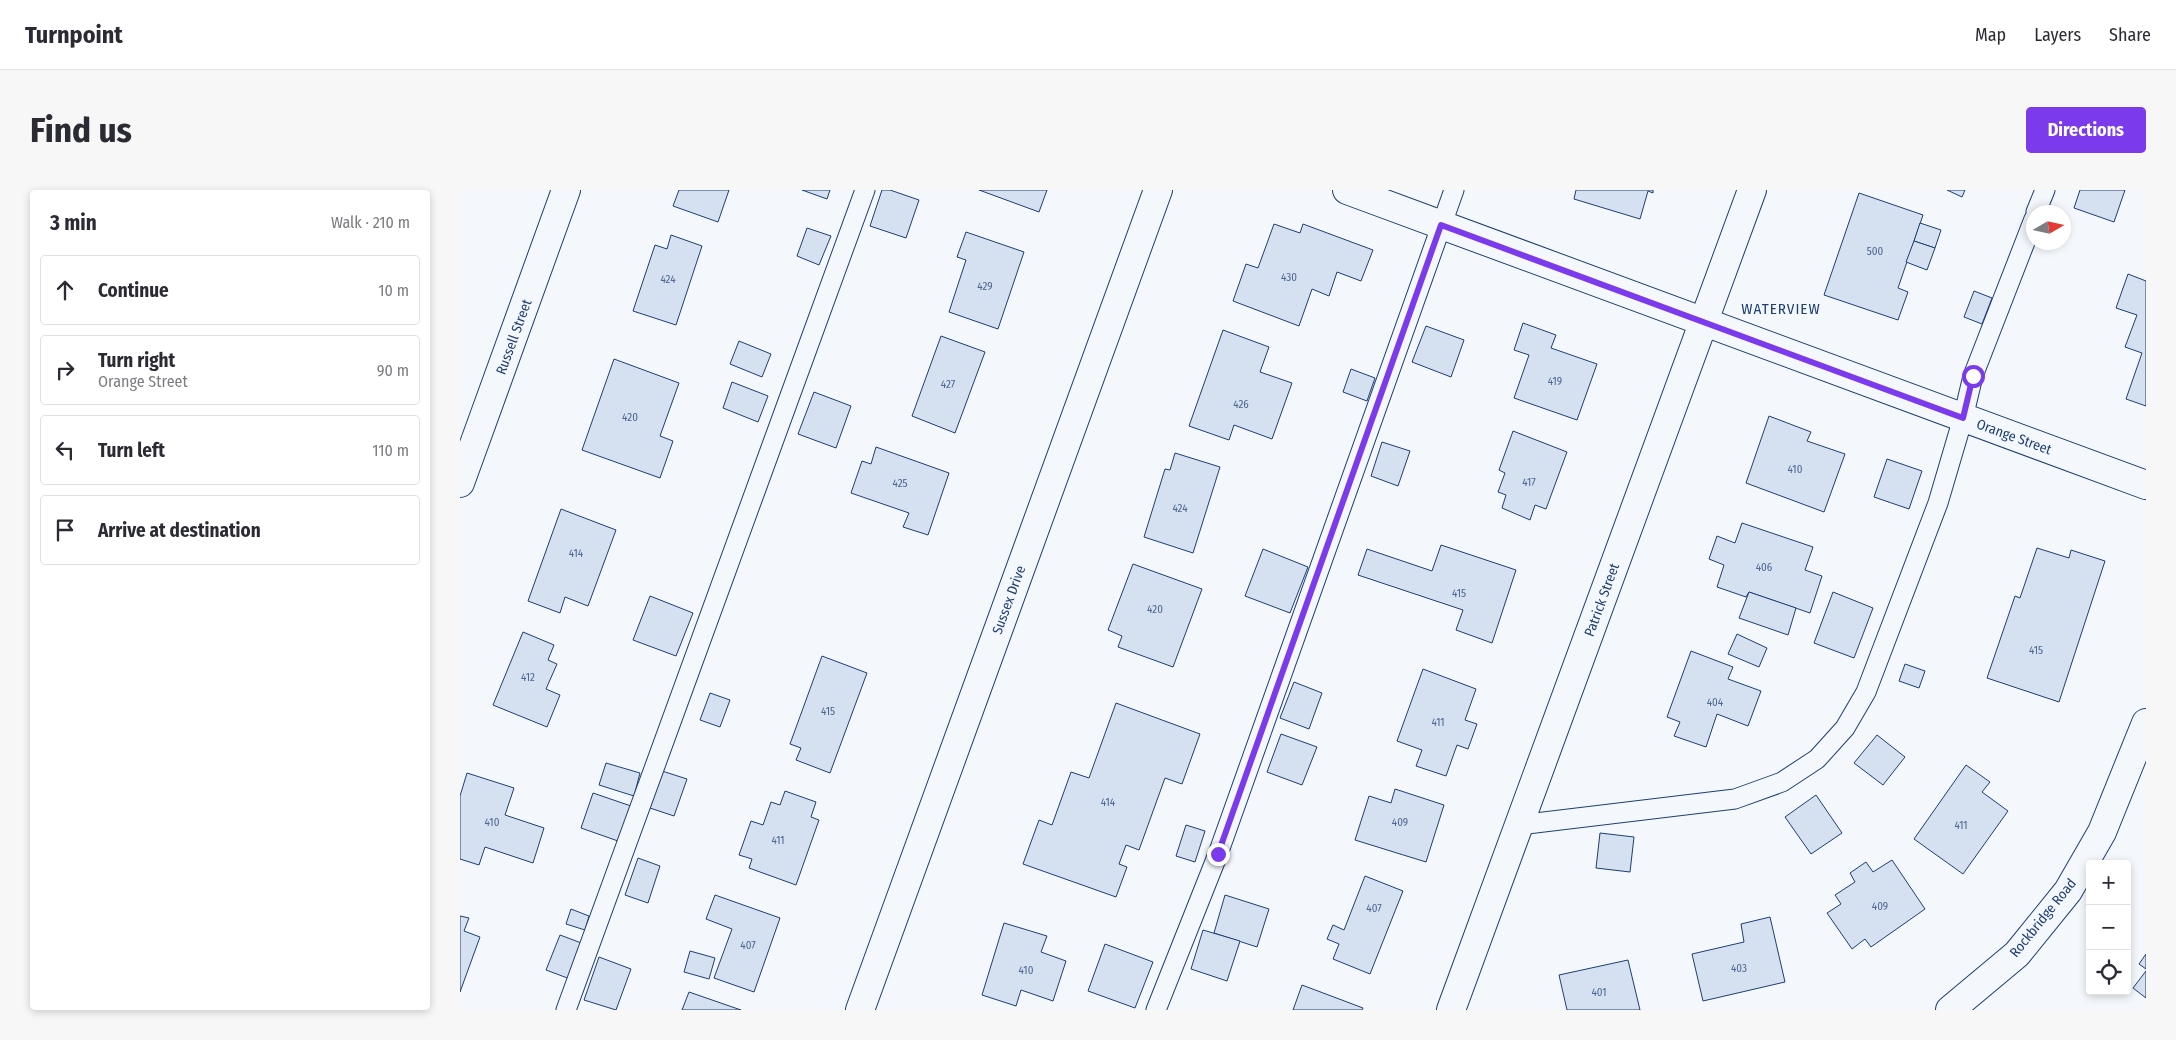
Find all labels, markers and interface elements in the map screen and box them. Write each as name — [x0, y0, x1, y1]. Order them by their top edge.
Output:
text: Turnpoint — [25, 21, 123, 49]
text: Map — [1975, 24, 2006, 46]
text: Layers — [2034, 24, 2081, 46]
text: Share — [2109, 24, 2151, 46]
button: Directions — [2026, 107, 2146, 153]
text: Find us — [30, 109, 132, 151]
north arrow — [2026, 205, 2071, 250]
text: 3 min — [50, 210, 97, 236]
text: Walk · 210 m — [331, 213, 410, 232]
house number: 500 — [1867, 245, 1884, 258]
house number: 430 — [1281, 271, 1297, 284]
house number: 424 — [660, 273, 676, 286]
icon: ahead — [51, 276, 79, 304]
text: Continue — [98, 279, 169, 302]
house number: 429 — [977, 280, 993, 293]
text: 10 m — [378, 281, 409, 300]
street label: Russell Street — [493, 297, 536, 377]
district label: WATERVIEW — [1741, 300, 1821, 318]
text: Turn right — [98, 349, 175, 372]
icon: right — [51, 356, 79, 384]
text: 90 m — [377, 361, 409, 380]
route start — [1962, 365, 1985, 388]
text: Orange Street — [98, 372, 188, 391]
house number: 419 — [1548, 375, 1562, 388]
house number: 427 — [941, 378, 956, 391]
house number: 426 — [1233, 398, 1249, 411]
house number: 420 — [622, 411, 638, 424]
street label: Orange Street — [1974, 416, 2054, 459]
icon: left — [51, 436, 79, 464]
text: Turn left — [98, 439, 165, 462]
text: 110 m — [372, 441, 409, 460]
house number: 410 — [1788, 463, 1803, 476]
house number: 417 — [1522, 476, 1536, 489]
house number: 425 — [892, 477, 908, 490]
house number: 424 — [1172, 502, 1188, 515]
icon: arrive — [51, 516, 79, 544]
text: Arrive at destination — [98, 519, 261, 542]
house number: 414 — [569, 547, 584, 560]
street label: Patrick Street — [1581, 561, 1623, 639]
house number: 406 — [1756, 561, 1773, 574]
street label: Sussex Drive — [989, 563, 1029, 637]
house number: 415 — [1452, 587, 1466, 600]
house number: 420 — [1147, 603, 1163, 616]
house number: 415 — [2029, 644, 2043, 657]
house number: 412 — [521, 671, 535, 684]
house number: 404 — [1707, 696, 1724, 709]
house number: 415 — [821, 705, 835, 718]
house number: 411 — [1431, 716, 1445, 729]
house number: 414 — [1101, 796, 1116, 809]
house number: 410 — [485, 816, 500, 829]
house number: 409 — [1392, 816, 1408, 829]
house number: 411 — [1954, 819, 1968, 832]
house number: 411 — [771, 834, 785, 847]
route end — [1207, 843, 1230, 866]
map controls — [2086, 860, 2131, 995]
button: + — [2086, 860, 2131, 905]
street label: Rockbridge Road — [2006, 875, 2080, 961]
house number: 409 — [1872, 900, 1888, 913]
house number: 407 — [1366, 902, 1382, 915]
button: − — [2086, 905, 2131, 950]
house number: 407 — [740, 939, 756, 952]
button: locate — [2086, 950, 2131, 995]
house number: 403 — [1731, 962, 1747, 975]
house number: 410 — [1019, 964, 1034, 977]
house number: 401 — [1591, 986, 1607, 999]

